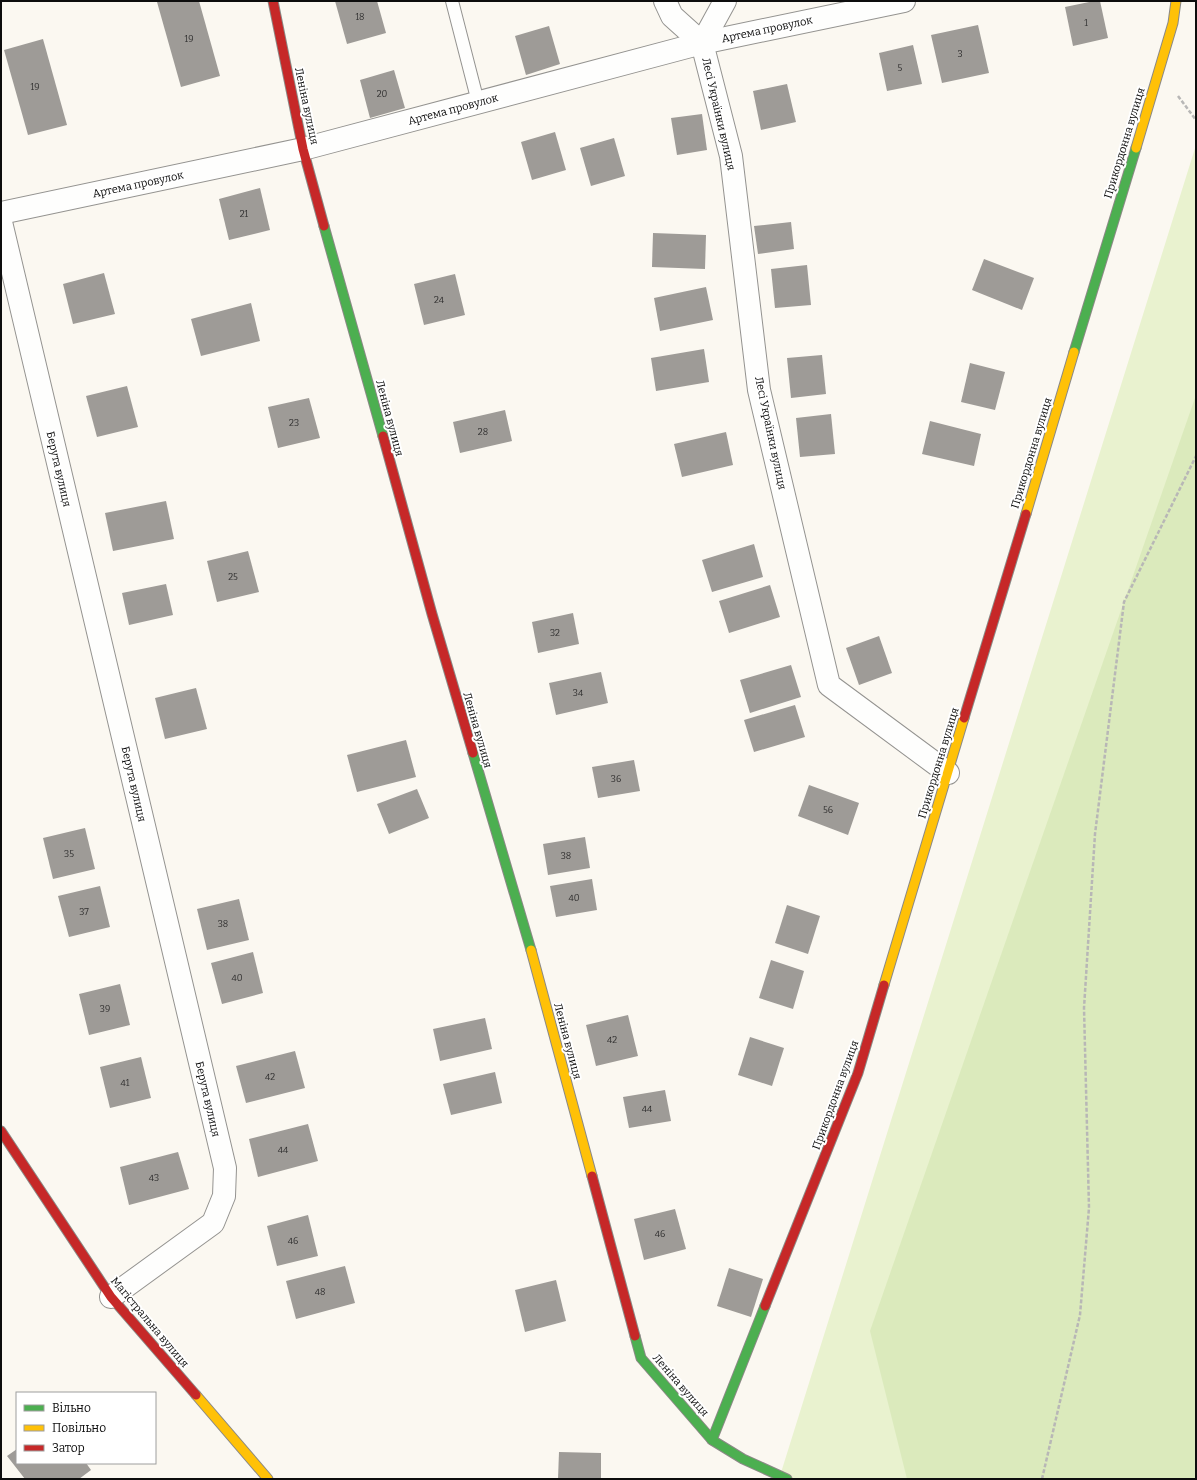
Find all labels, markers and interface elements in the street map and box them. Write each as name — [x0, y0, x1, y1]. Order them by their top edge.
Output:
house number: 18 — [355, 12, 365, 22]
street label: Артема провулок — [720, 13, 814, 45]
house number: 1 — [1084, 18, 1088, 28]
house number: 19 — [185, 34, 193, 44]
house number: 3 — [957, 49, 963, 59]
street label: Лесі Українки вулиця — [699, 56, 738, 172]
house number: 5 — [898, 63, 903, 73]
street label: Леніна вулиця — [292, 66, 321, 146]
house number: 19 — [31, 82, 39, 92]
street label: Прикордонна вулиця — [1101, 86, 1148, 200]
house number: 20 — [377, 89, 388, 99]
street label: Артема провулок — [407, 91, 500, 128]
street label: Артема провулок — [91, 168, 185, 200]
house number: 21 — [240, 209, 249, 219]
house number: 24 — [434, 295, 445, 305]
street label: Лесі Українки вулиця — [752, 375, 789, 491]
street label: Леніна вулиця — [373, 379, 406, 458]
street label: Прикордонна вулиця — [1008, 396, 1055, 510]
house number: 23 — [289, 418, 299, 428]
house number: 28 — [478, 427, 488, 437]
street label: Берута вулиця — [43, 430, 74, 508]
house number: 25 — [228, 572, 238, 582]
house number: 32 — [550, 628, 560, 638]
house number: 34 — [573, 688, 584, 698]
street label: Леніна вулиця — [460, 691, 495, 770]
street label: Прикордонна вулиця — [915, 706, 962, 820]
street label: Берута вулиця — [118, 745, 149, 823]
house number: 36 — [611, 774, 621, 784]
house number: 56 — [823, 805, 833, 815]
house number: 35 — [64, 849, 74, 859]
house number: 38 — [561, 851, 571, 861]
house number: 40 — [568, 893, 580, 903]
house number: 37 — [79, 907, 89, 917]
house number: 38 — [218, 919, 228, 929]
house number: 40 — [231, 973, 243, 983]
street label: Леніна вулиця — [551, 1002, 584, 1081]
house number: 39 — [100, 1004, 110, 1014]
house number: 42 — [607, 1035, 617, 1045]
street label: Прикордонна вулиця — [810, 1039, 861, 1152]
street label: Берута вулиця — [192, 1060, 223, 1138]
house number: 42 — [265, 1072, 275, 1082]
house number: 41 — [121, 1078, 130, 1088]
house number: 44 — [642, 1104, 653, 1114]
house number: 44 — [278, 1145, 289, 1155]
house number: 43 — [149, 1173, 159, 1183]
house number: 46 — [655, 1229, 665, 1239]
house number: 46 — [288, 1236, 298, 1246]
street label: Магістральна вулиця — [108, 1275, 191, 1370]
house number: 48 — [315, 1287, 325, 1297]
street label: Леніна вулиця — [650, 1352, 711, 1419]
legend — [16, 1392, 156, 1464]
text: Вільно — [52, 1401, 91, 1415]
text: Повільно — [52, 1421, 106, 1435]
text: Затор — [52, 1441, 85, 1455]

